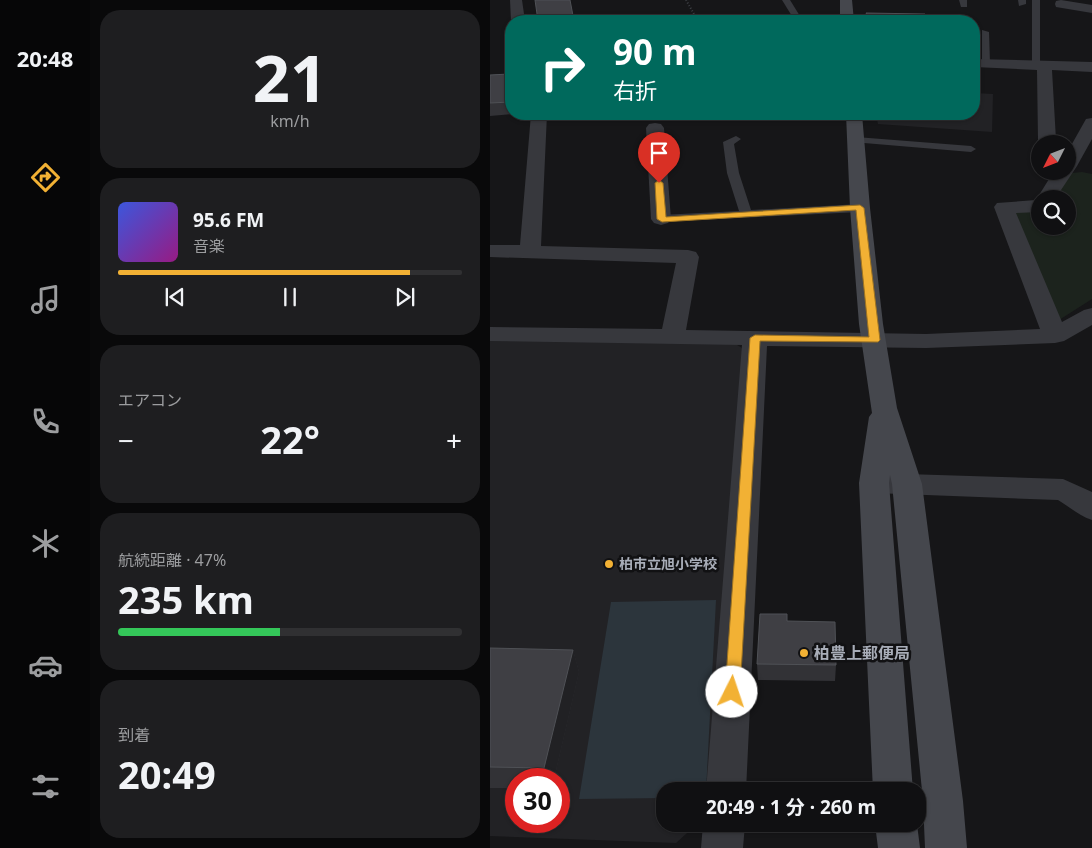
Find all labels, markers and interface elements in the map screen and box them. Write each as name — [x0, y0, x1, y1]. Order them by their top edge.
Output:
text: 90 m — [613, 28, 696, 75]
text: 21 — [253, 33, 327, 121]
icon: right — [530, 35, 595, 100]
text: 20:48 — [17, 43, 73, 73]
text: 右折 — [613, 75, 657, 105]
text: km/h — [270, 110, 310, 132]
pin — [638, 132, 680, 183]
north arrow — [1031, 135, 1076, 180]
map controls — [1031, 135, 1076, 235]
icon: arrive — [645, 139, 673, 167]
icon: directions — [28, 160, 63, 195]
button: search — [1031, 190, 1076, 235]
text: 95.6 FM — [193, 207, 264, 233]
text: 音楽 — [193, 235, 225, 257]
icon: music — [28, 282, 63, 317]
icon: previous — [161, 283, 189, 311]
icon: pause — [276, 283, 304, 311]
icon: next — [391, 283, 419, 311]
text: エアコン — [118, 389, 182, 411]
icon: phone — [28, 404, 63, 439]
text: 22° — [260, 413, 320, 465]
text: − — [118, 421, 134, 459]
text: + — [446, 421, 462, 459]
icon: climate — [28, 526, 63, 561]
text: 航続距離 · 47% — [118, 549, 226, 571]
place label: 柏市立旭小学校 — [619, 554, 717, 573]
marker: 柏市立旭小学校 — [603, 558, 615, 570]
text: 235 km — [118, 573, 254, 625]
place label: 柏豊上郵便局 — [814, 642, 910, 664]
marker: 柏豊上郵便局 — [798, 647, 810, 659]
icon: car — [28, 648, 63, 683]
position arrow — [705, 665, 757, 717]
text: 到着 — [118, 724, 150, 746]
text: 20:49 — [118, 748, 216, 800]
speed limit sign: 30 — [505, 768, 570, 833]
icon: filters — [28, 769, 63, 804]
text: 20:49 · 1 分 · 260 m — [706, 794, 876, 820]

